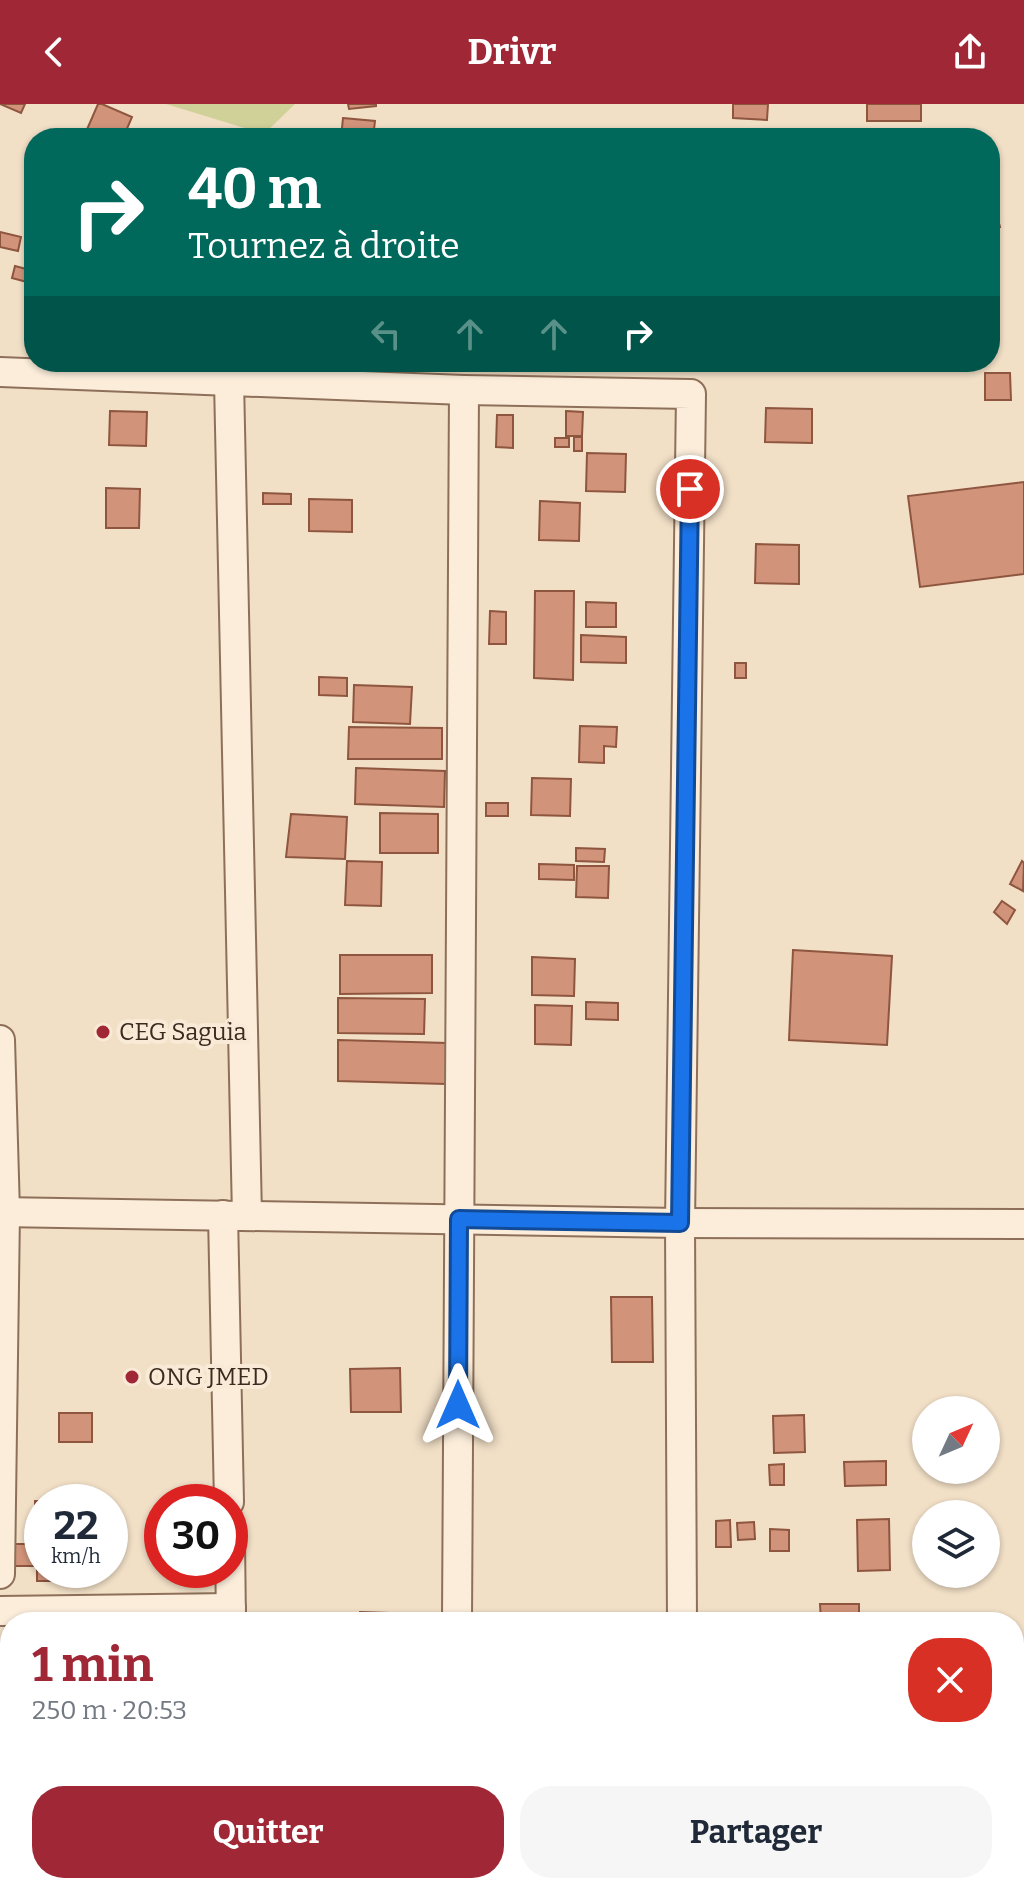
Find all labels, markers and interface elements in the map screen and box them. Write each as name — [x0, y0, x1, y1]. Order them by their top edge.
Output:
icon: back — [32, 30, 76, 74]
text: Drivr — [467, 30, 557, 74]
icon: share — [948, 30, 992, 74]
text: 40 m — [188, 156, 321, 223]
icon: right — [56, 160, 160, 264]
text: Tournez à droite — [188, 224, 460, 268]
icon: left — [364, 312, 408, 356]
icon: ahead — [448, 312, 492, 356]
icon: ahead — [532, 312, 576, 356]
icon: right — [616, 312, 660, 356]
pin — [656, 455, 724, 523]
icon: arrive — [668, 467, 712, 511]
place label: CEG Saguia — [119, 1018, 247, 1046]
marker: CEG Saguia — [94, 1023, 112, 1041]
place label: ONG JMED — [148, 1363, 269, 1391]
position arrow — [416, 1363, 500, 1447]
marker: ONG JMED — [123, 1368, 141, 1386]
north arrow — [912, 1396, 1000, 1484]
map controls — [912, 1396, 1000, 1588]
speed limit sign: 30 — [144, 1484, 248, 1588]
button: layers — [912, 1500, 1000, 1588]
text: 22 — [53, 1502, 99, 1550]
text: km/h — [51, 1544, 101, 1568]
text: 1 min — [32, 1636, 153, 1694]
button: close — [908, 1638, 992, 1722]
text: 250 m · 20:53 — [32, 1695, 187, 1726]
button: Quitter — [32, 1786, 504, 1878]
button: Partager — [520, 1786, 992, 1878]

